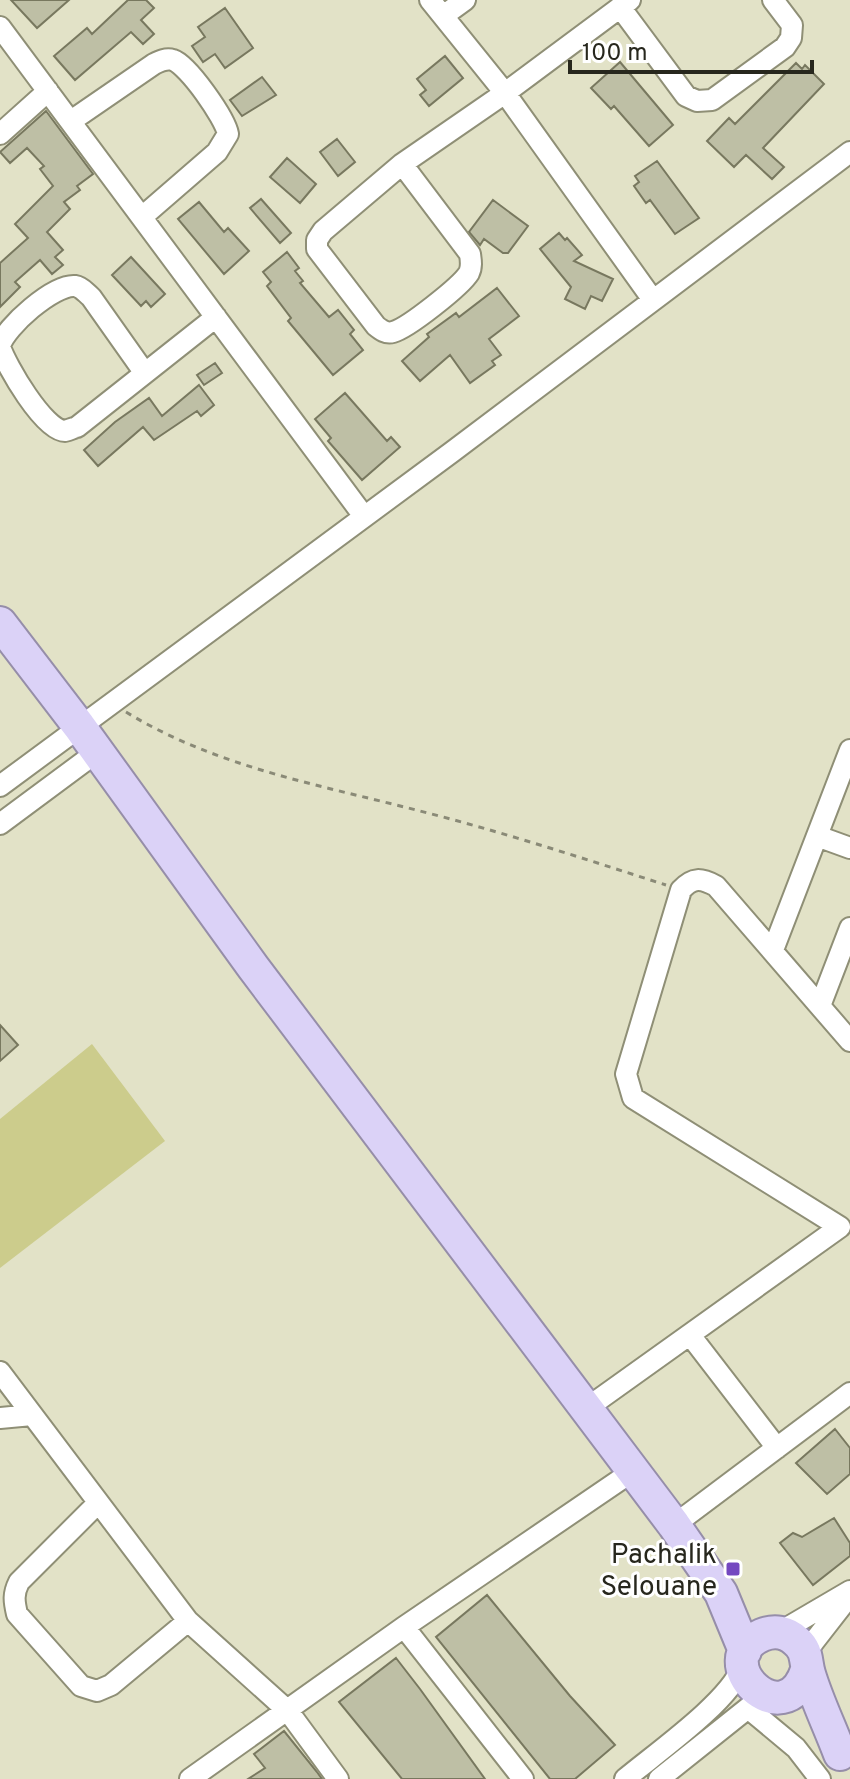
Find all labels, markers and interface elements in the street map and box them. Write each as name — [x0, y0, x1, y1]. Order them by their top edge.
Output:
scale bar — [570, 24, 812, 74]
text: 100 m — [582, 39, 648, 69]
place label: Pachalik Selouane — [600, 1538, 717, 1606]
marker: Pachalik Selouane — [724, 1560, 742, 1578]

